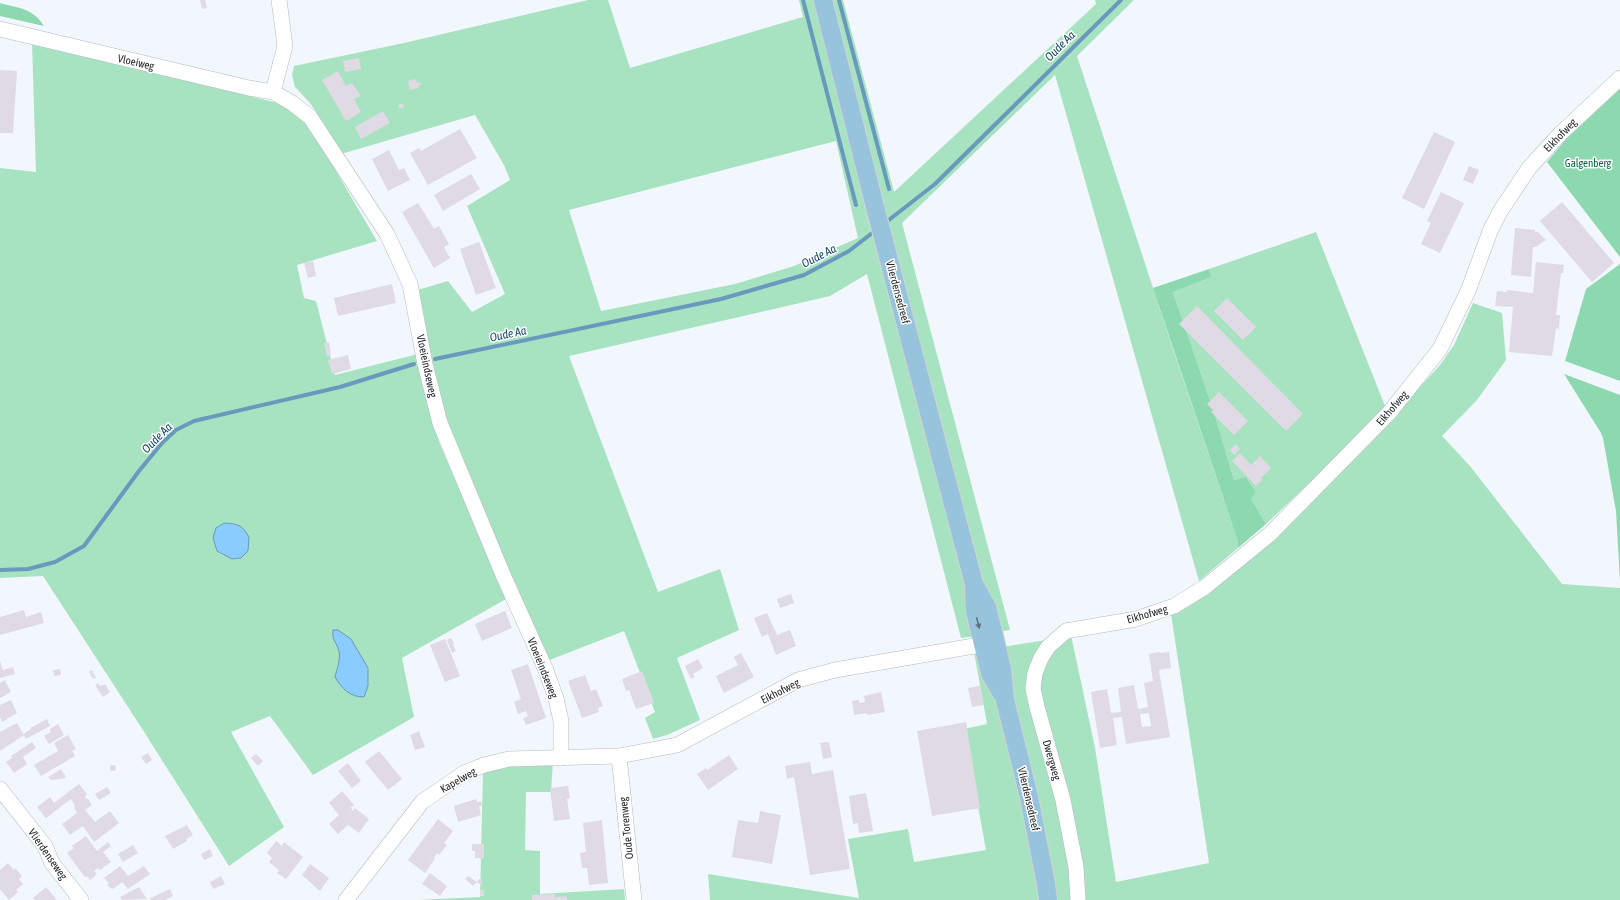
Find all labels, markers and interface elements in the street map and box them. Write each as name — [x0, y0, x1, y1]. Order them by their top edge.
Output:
water label: Oude Aa — [1042, 28, 1078, 64]
street label: Vloeiweg — [117, 52, 156, 72]
street label: Eikhofweg — [1541, 116, 1579, 154]
park label: Galgenberg — [1565, 157, 1611, 169]
water label: Oude Aa — [799, 241, 839, 271]
street label: Vlierdensedreef — [884, 259, 912, 325]
water label: Oude Aa — [488, 323, 528, 345]
street label: Vloeieindseweg — [414, 333, 440, 399]
street label: Eikhofweg — [1374, 388, 1410, 428]
water label: Oude Aa — [139, 420, 175, 456]
street label: Eikhofweg — [1125, 602, 1169, 626]
one-way arrow — [975, 617, 981, 629]
street label: Vloeieindseweg — [525, 636, 561, 700]
street label: Eikhofweg — [759, 676, 802, 706]
street label: Dwergweg — [1041, 738, 1064, 782]
street label: Kapelweg — [438, 765, 478, 795]
street label: Vlierdensedreef — [1016, 766, 1042, 832]
street label: Oude Torenweg — [617, 796, 635, 860]
street label: Vlierdenseweg — [26, 826, 70, 882]

